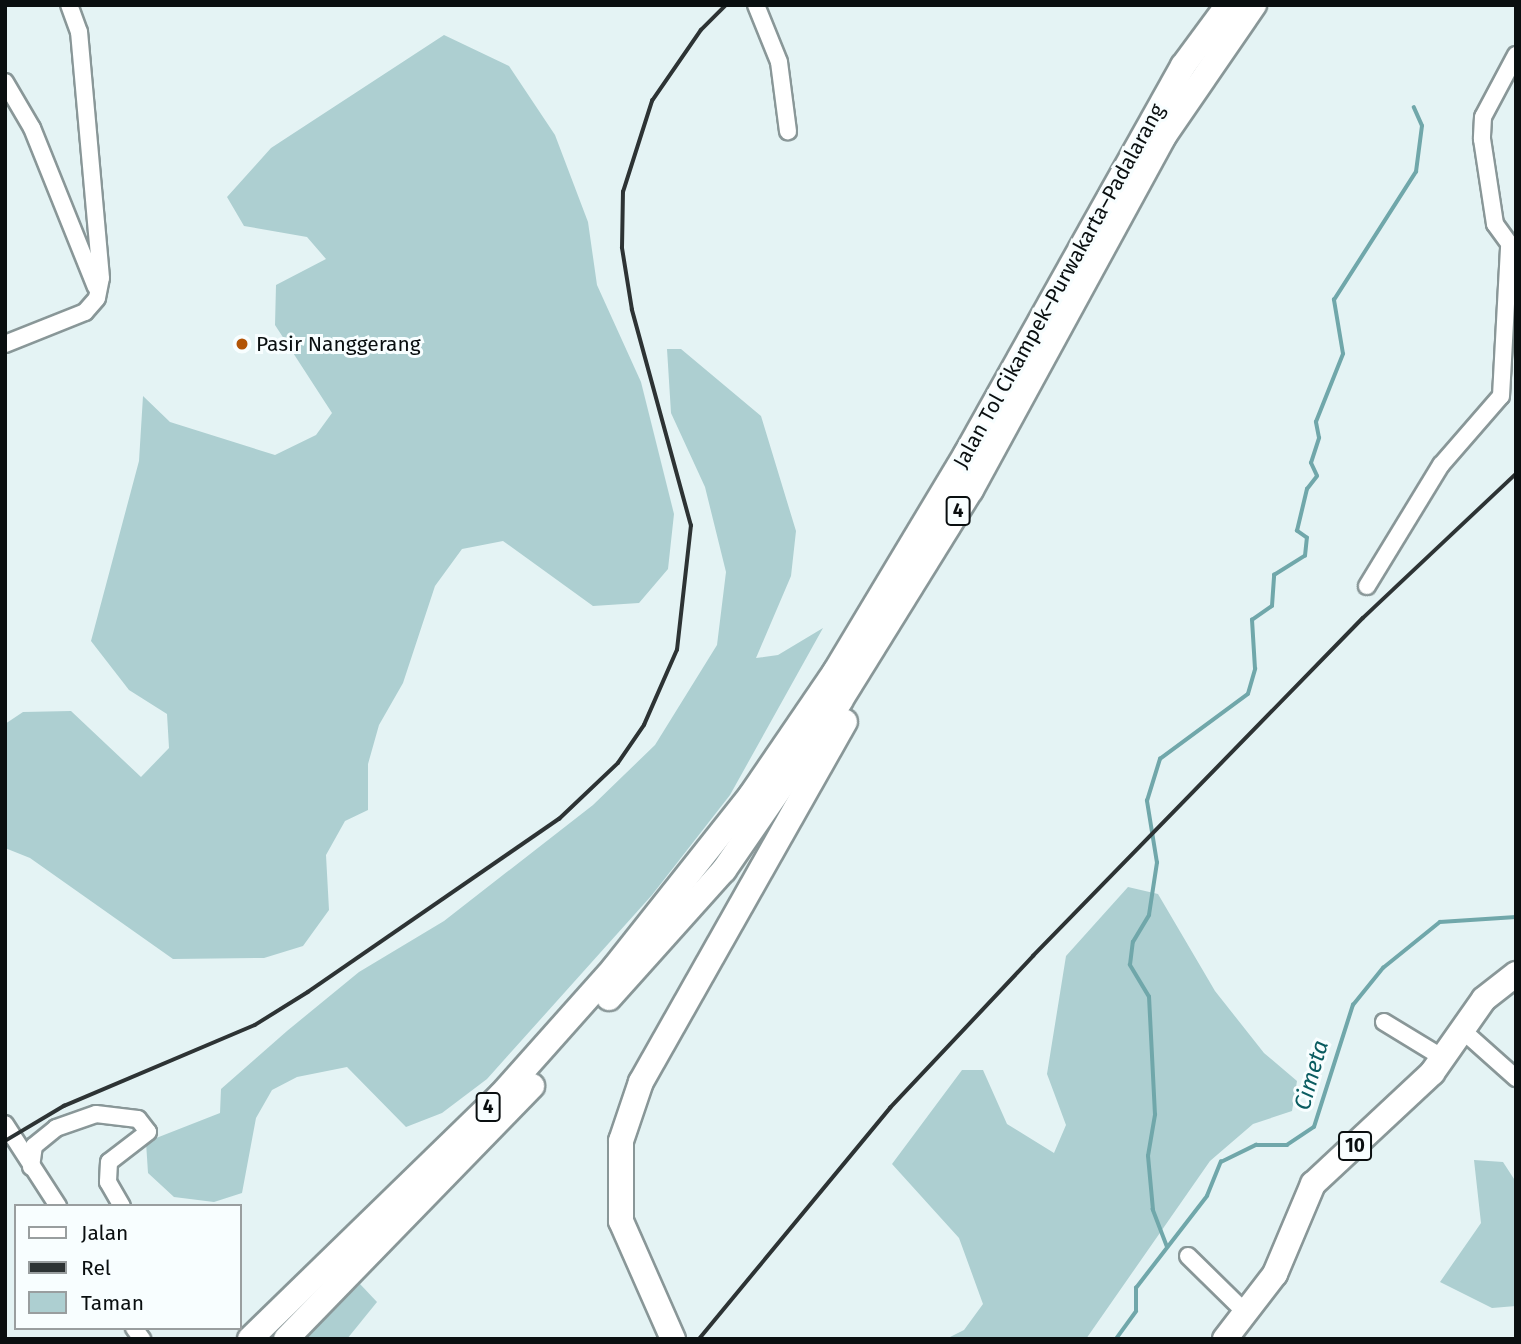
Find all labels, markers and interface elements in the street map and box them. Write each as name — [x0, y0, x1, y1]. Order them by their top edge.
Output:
street label: Jalan Tol Cikampek–Purwakarta–Padalarang — [948, 99, 1170, 473]
place label: Pasir Nanggerang — [256, 331, 421, 357]
marker: Pasir Nanggerang — [234, 336, 250, 352]
road number: 4 — [944, 496, 972, 526]
water label: Cimeta — [1288, 1037, 1334, 1113]
road number: 4 — [474, 1092, 502, 1122]
road number: 10 — [1338, 1130, 1372, 1162]
legend — [14, 1204, 242, 1330]
text: Jalan — [81, 1220, 128, 1246]
text: Rel — [81, 1255, 111, 1281]
text: Taman — [81, 1290, 144, 1316]

